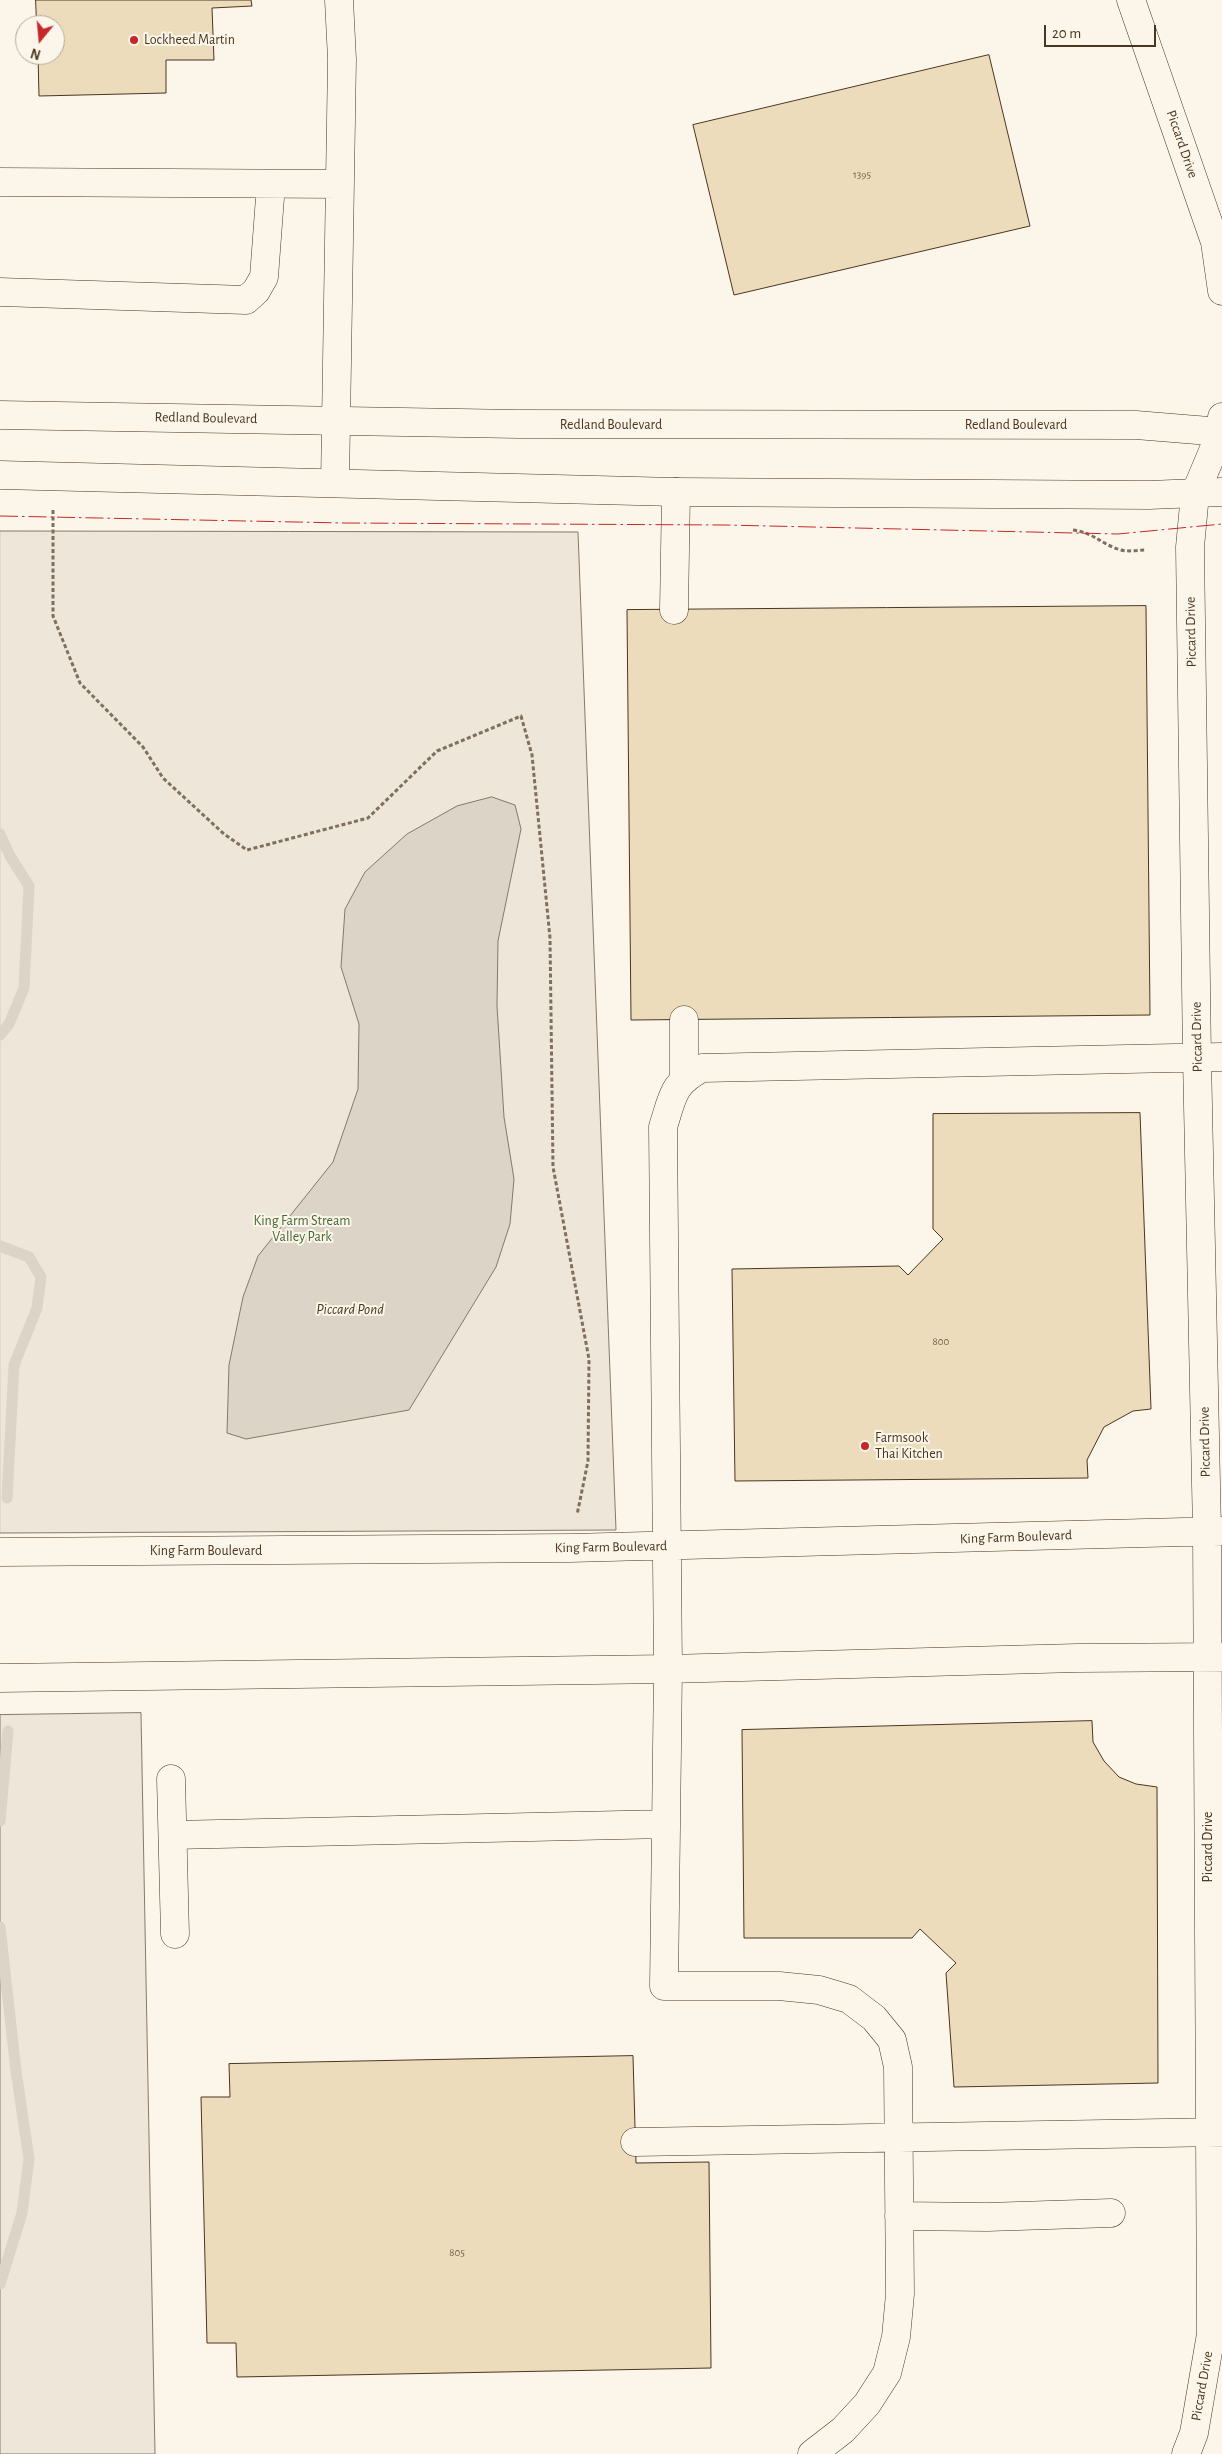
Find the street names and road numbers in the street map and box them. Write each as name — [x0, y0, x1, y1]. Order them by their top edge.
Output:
street label: Piccard Drive — [1163, 108, 1201, 180]
street label: Redland Boulevard — [155, 409, 257, 427]
street label: Redland Boulevard — [560, 417, 662, 433]
street label: Redland Boulevard — [965, 417, 1067, 433]
street label: Piccard Drive — [1182, 596, 1200, 668]
street label: Piccard Drive — [1188, 1001, 1206, 1073]
street label: Piccard Drive — [1196, 1406, 1214, 1478]
street label: King Farm Boulevard — [959, 1527, 1073, 1547]
street label: King Farm Boulevard — [555, 1538, 667, 1556]
street label: King Farm Boulevard — [150, 1543, 262, 1559]
street label: Piccard Drive — [1200, 1812, 1216, 1882]
street label: Piccard Drive — [1188, 2350, 1216, 2422]

